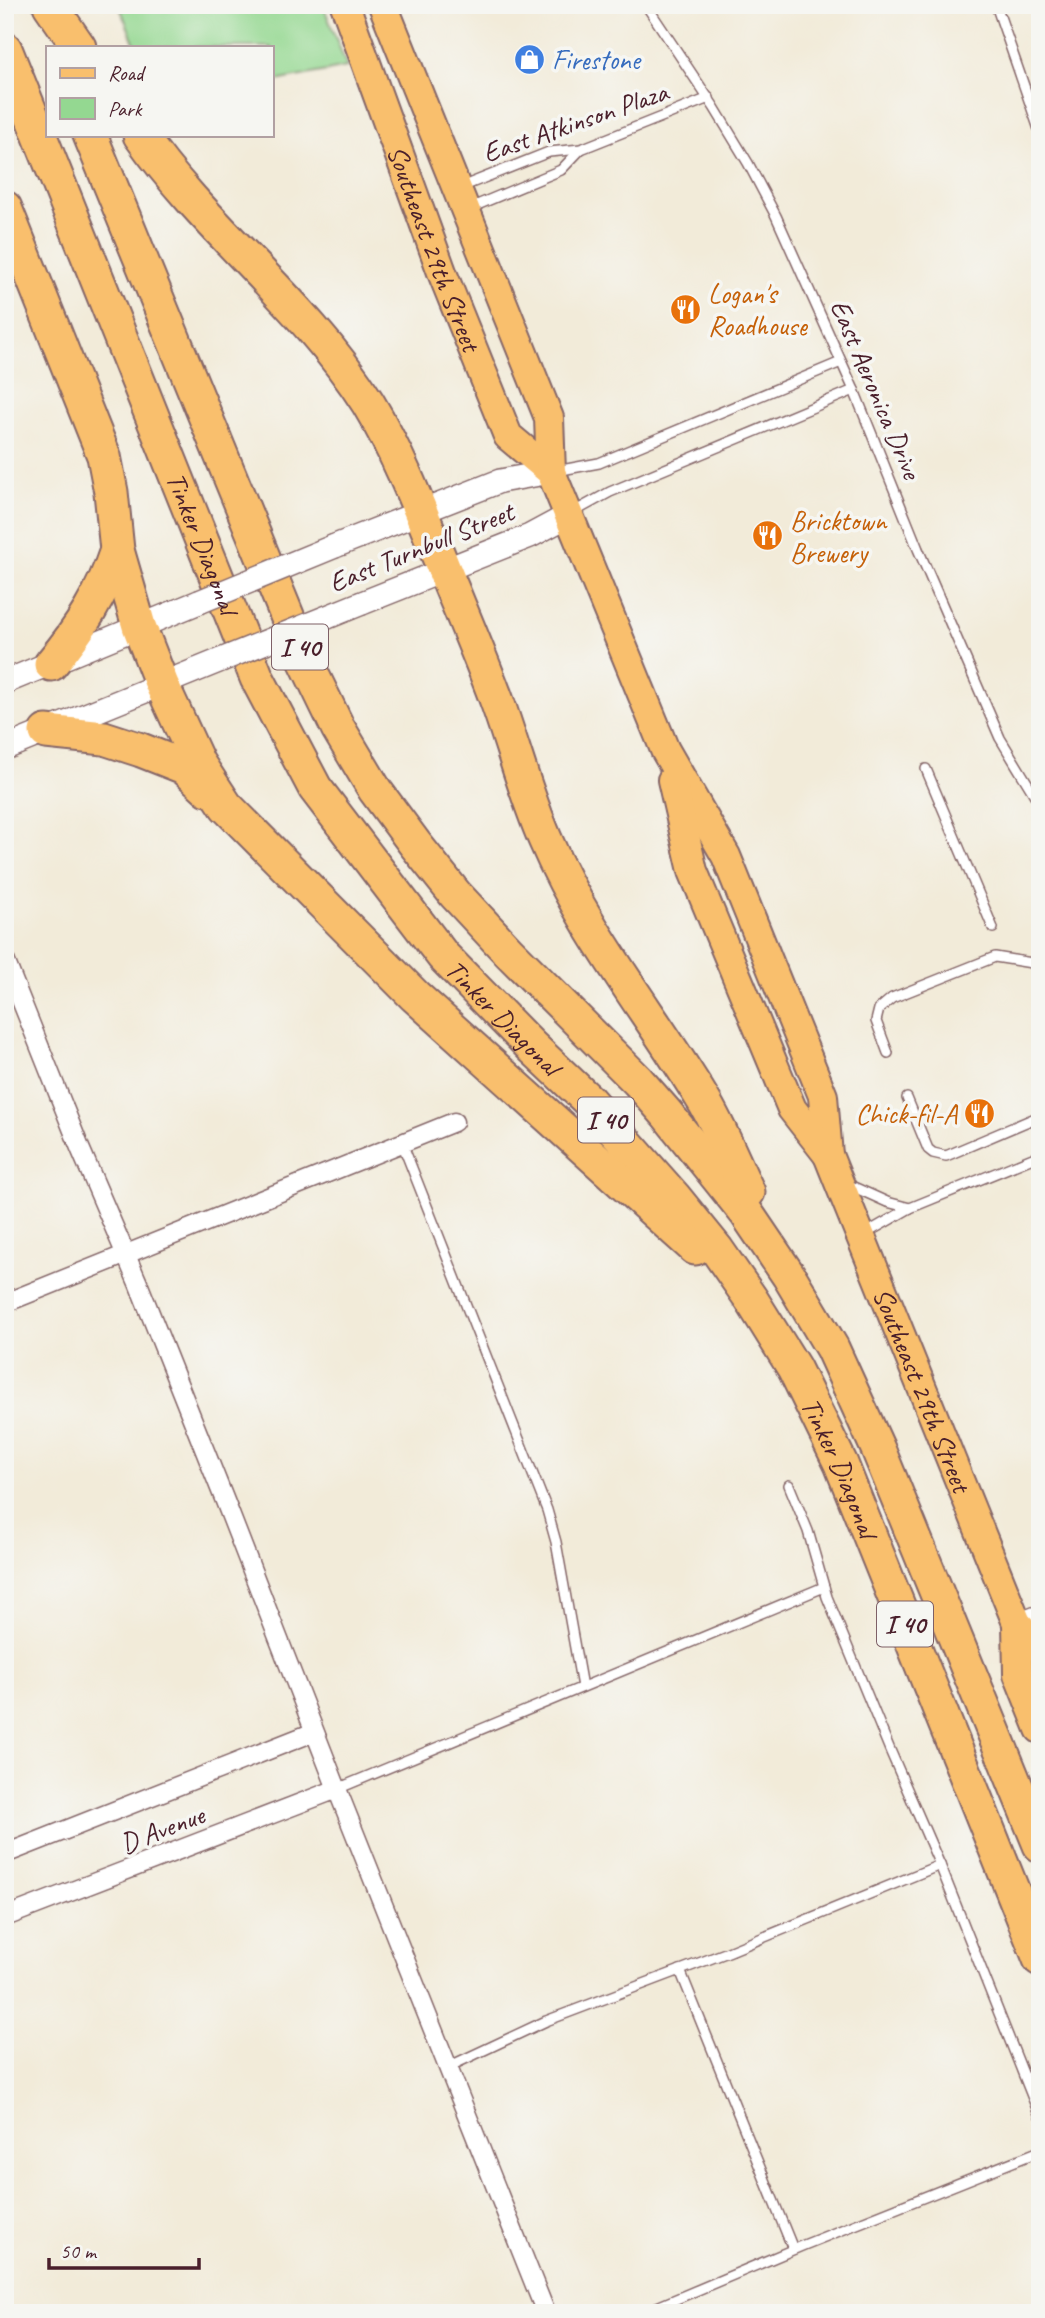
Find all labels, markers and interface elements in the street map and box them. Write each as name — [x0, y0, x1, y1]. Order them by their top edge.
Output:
shop icon: Firestone — [512, 42, 546, 76]
place label: Firestone — [552, 42, 642, 77]
legend — [46, 46, 273, 136]
text: Road — [108, 60, 147, 86]
street label: East Atkinson Plaza — [478, 73, 674, 170]
text: Park — [108, 96, 143, 122]
street label: Southeast 29th Street — [380, 140, 490, 359]
place label: Logan's Roadhouse — [708, 276, 808, 343]
restaurant icon: Logan's Roadhouse — [668, 292, 702, 326]
street label: East Aeronica Drive — [823, 294, 930, 486]
street label: Tinker Diagonal — [159, 467, 249, 624]
street label: East Turnbull Street — [324, 493, 521, 600]
place label: Bricktown Brewery — [790, 503, 888, 570]
restaurant icon: Bricktown Brewery — [750, 519, 784, 553]
road number: I 40 — [272, 624, 328, 670]
street label: Tinker Diagonal — [438, 952, 572, 1086]
place label: Chick-fil-A — [856, 1096, 959, 1131]
restaurant icon: Chick-fil-A — [963, 1096, 997, 1130]
road number: I 40 — [578, 1098, 634, 1142]
street label: Southeast 29th Street — [866, 1282, 981, 1499]
street label: Tinker Diagonal — [794, 1392, 888, 1547]
road number: I 40 — [877, 1602, 933, 1646]
street label: D Avenue — [115, 1796, 211, 1861]
scale bar — [49, 2227, 200, 2271]
text: 50 m — [60, 2238, 98, 2264]

